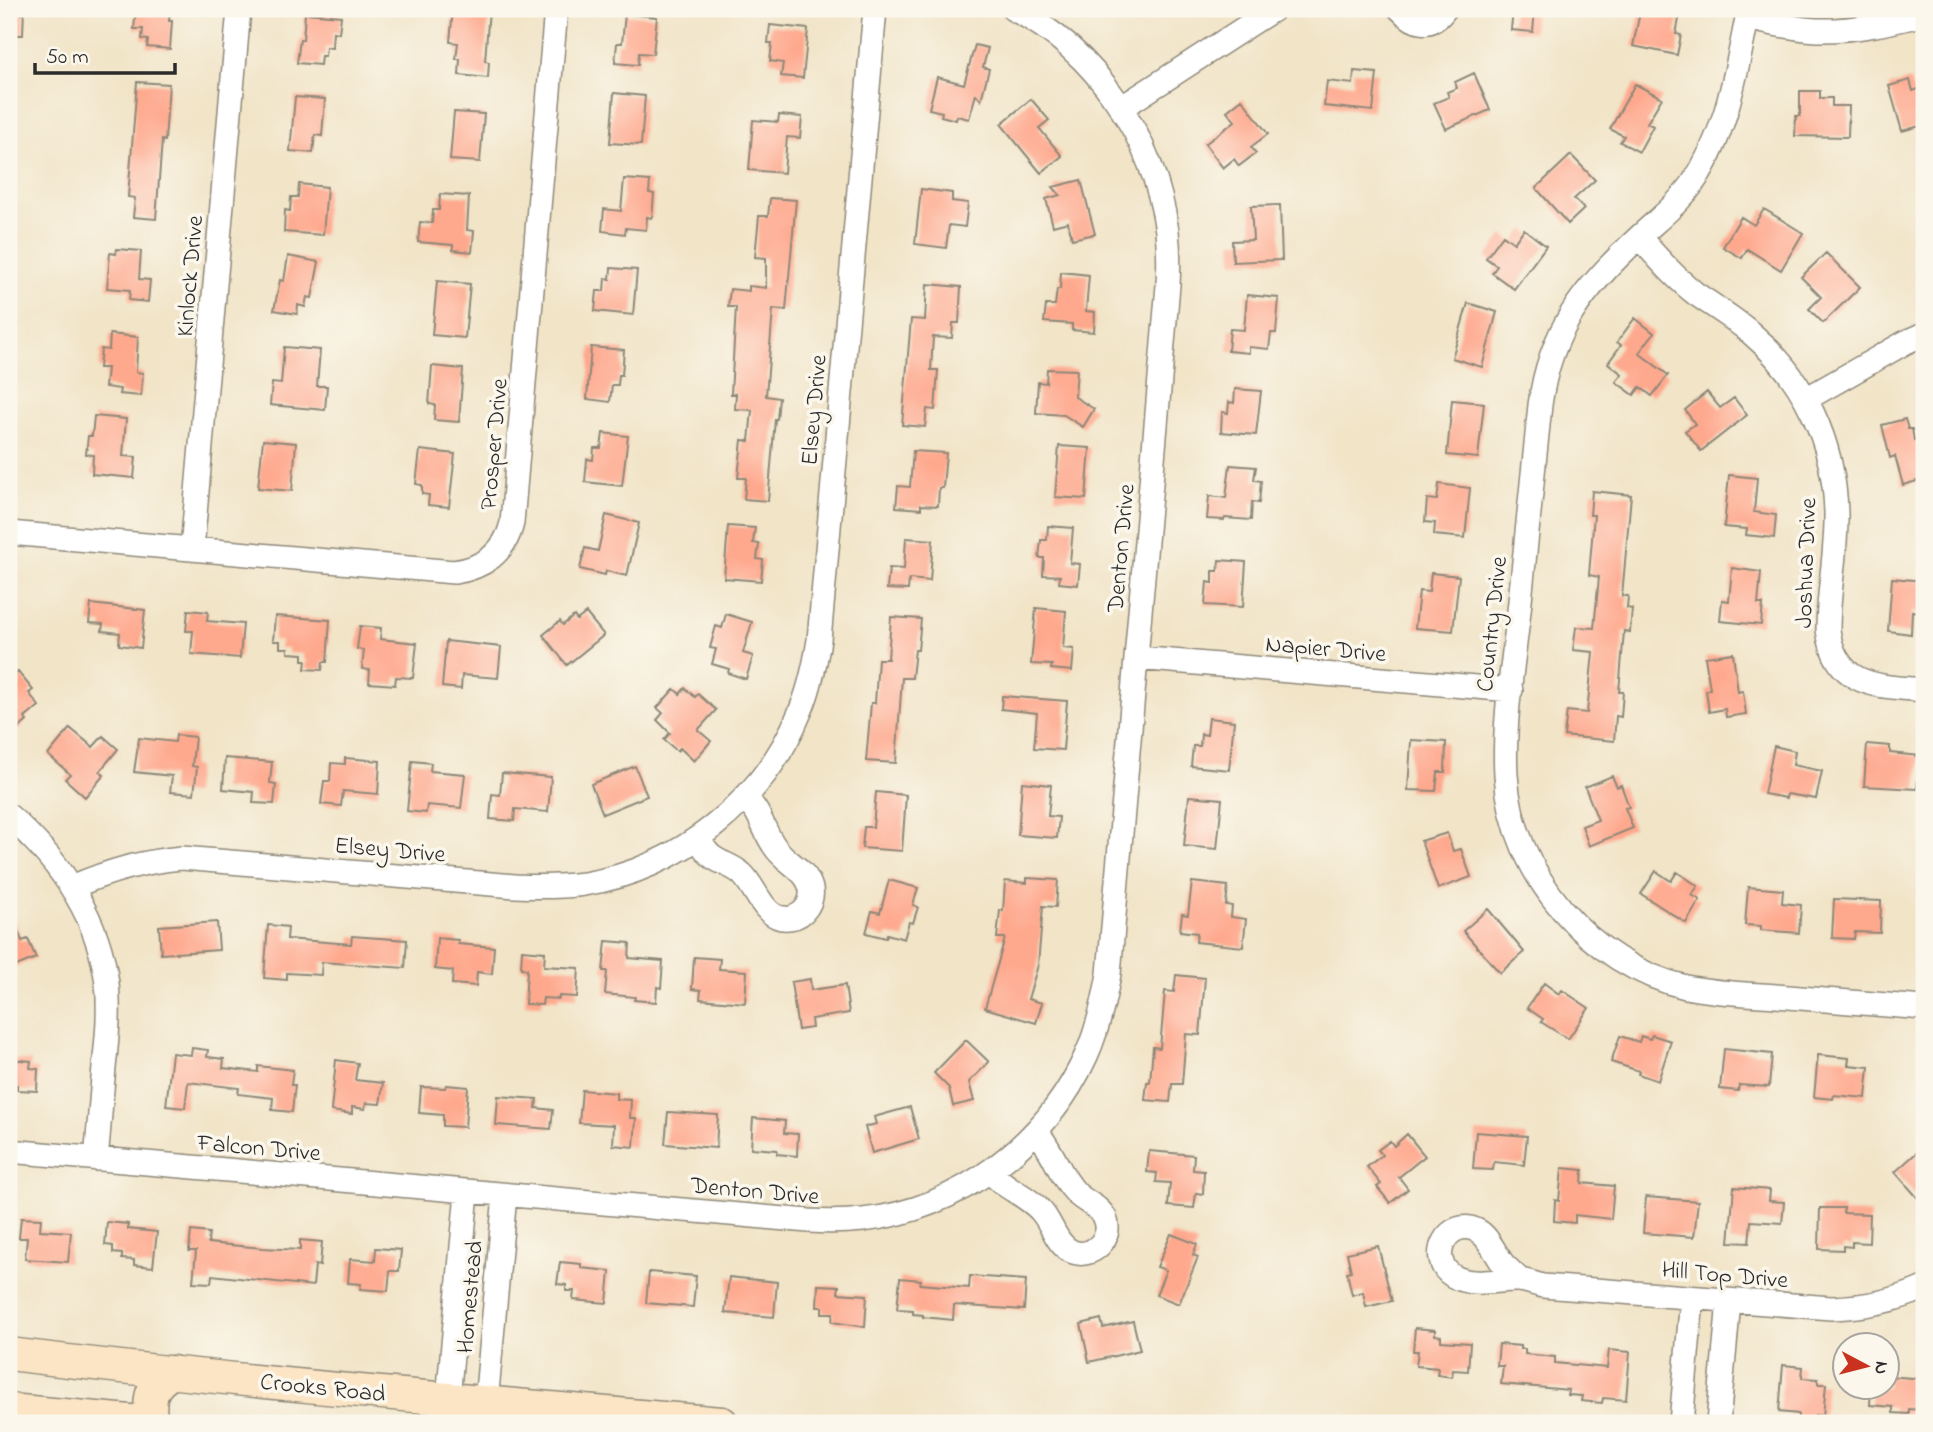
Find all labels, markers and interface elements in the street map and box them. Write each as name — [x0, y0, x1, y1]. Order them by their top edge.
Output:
scale bar — [35, 32, 175, 76]
text: 50 m — [46, 43, 89, 73]
street label: Kinlock Drive — [169, 214, 214, 338]
street label: Elsey Drive — [793, 353, 839, 467]
street label: Prosper Drive — [472, 377, 519, 511]
street label: Denton Drive — [1099, 482, 1146, 615]
street label: Joshua Drive — [1788, 497, 1827, 629]
street label: Country Drive — [1469, 555, 1519, 694]
street label: Napier Drive — [1264, 628, 1388, 673]
street label: Elsey Drive — [333, 829, 447, 875]
street label: Falcon Drive — [195, 1127, 322, 1172]
street label: Denton Drive — [688, 1169, 821, 1216]
street label: Homestead — [449, 1239, 494, 1355]
street label: Hill Top Drive — [1660, 1254, 1790, 1299]
north arrow — [1832, 1330, 1902, 1400]
text: N — [1866, 1360, 1895, 1376]
street label: Crooks Road — [258, 1366, 388, 1414]

